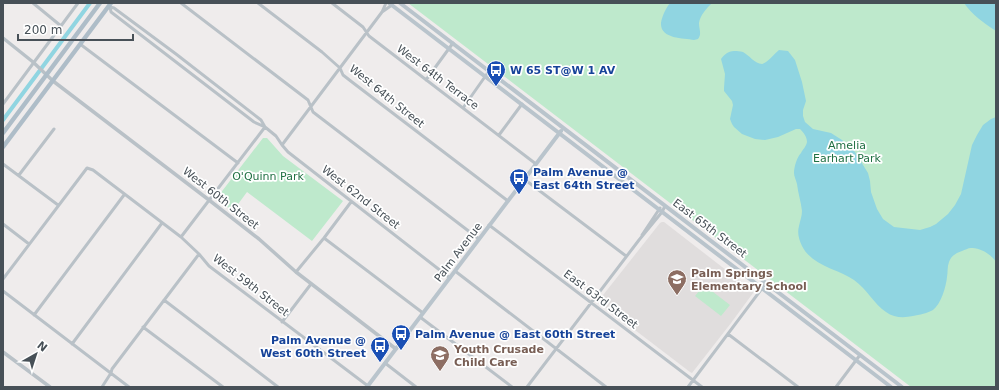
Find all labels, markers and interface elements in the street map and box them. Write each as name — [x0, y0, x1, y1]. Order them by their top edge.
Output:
scale bar — [18, 16, 133, 42]
text: 200 m — [24, 23, 62, 37]
street label: West 64th Terrace — [394, 42, 481, 113]
bus stop icon: W 65 ST@W 1 AV — [485, 59, 507, 87]
street label: West 64th Street — [347, 62, 427, 131]
place label: W 65 ST@W 1 AV — [510, 64, 616, 77]
park label: Amelia Earhart Park — [813, 139, 882, 165]
street label: West 62nd Street — [319, 163, 403, 232]
street label: West 60th Street — [180, 165, 262, 232]
place label: Palm Avenue @ East 64th Street — [533, 166, 635, 192]
bus stop icon: Palm Avenue @ East 64th Street — [508, 167, 530, 195]
park label: O'Quinn Park — [232, 170, 304, 183]
street label: East 65th Street — [670, 196, 750, 261]
street label: Palm Avenue — [432, 220, 485, 285]
street label: West 59th Street — [210, 252, 292, 319]
street label: East 63rd Street — [561, 267, 641, 332]
place label: Palm Springs Elementary School — [691, 267, 807, 293]
school or university icon: Palm Springs Elementary School — [666, 268, 688, 296]
bus stop icon: Palm Avenue @ East 60th Street — [390, 323, 412, 351]
place label: Palm Avenue @ East 60th Street — [415, 328, 615, 341]
north arrow — [16, 334, 56, 374]
place label: Palm Avenue @ West 60th Street — [260, 334, 366, 360]
bus stop icon: Palm Avenue @ West 60th Street — [369, 335, 391, 363]
text: N — [34, 339, 50, 355]
place label: Youth Crusade Child Care — [453, 343, 544, 369]
school or university icon: Youth Crusade Child Care — [429, 344, 451, 372]

